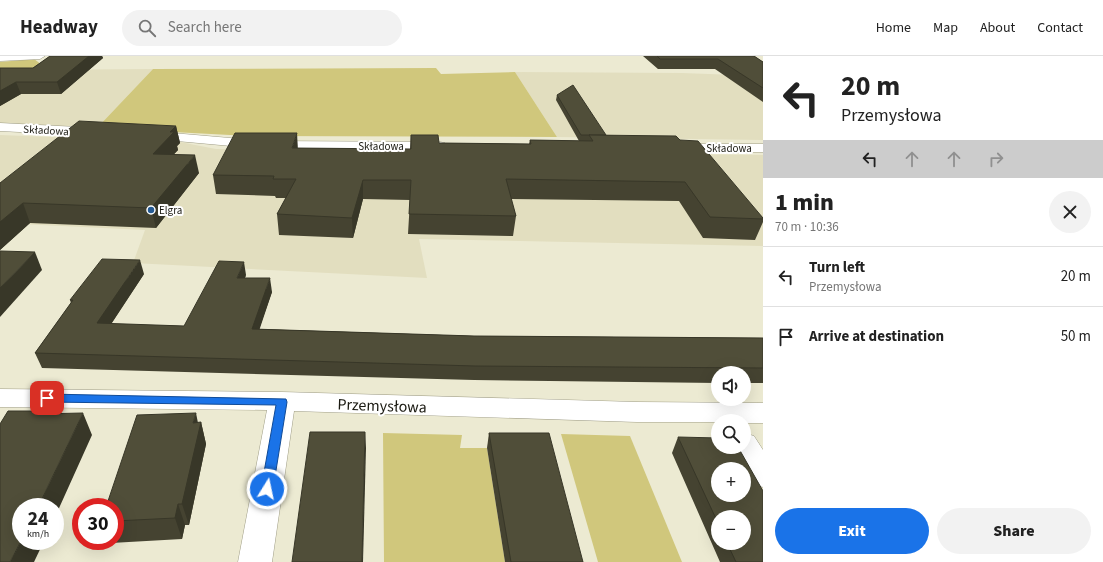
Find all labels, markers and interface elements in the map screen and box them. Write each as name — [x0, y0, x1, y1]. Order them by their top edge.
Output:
search box — [122, 10, 402, 46]
text: Headway — [20, 14, 98, 41]
icon: search — [136, 17, 158, 39]
text: Search here — [168, 17, 242, 38]
text: Home — [876, 18, 911, 38]
text: Map — [933, 18, 958, 38]
text: About — [980, 18, 1015, 38]
text: Contact — [1037, 18, 1083, 38]
text: 20 m — [841, 66, 900, 106]
icon: left — [775, 72, 827, 124]
text: Przemysłowa — [841, 103, 942, 128]
street label: Składowa — [23, 122, 69, 139]
street label: Składowa — [358, 139, 404, 154]
street label: Składowa — [706, 141, 752, 156]
icon: left — [859, 148, 881, 170]
icon: ahead — [901, 148, 923, 170]
icon: ahead — [943, 148, 965, 170]
icon: right — [985, 148, 1007, 170]
text: 1 min — [775, 185, 834, 220]
button: close — [1049, 191, 1091, 233]
place label: Elgra — [159, 203, 182, 218]
marker: Elgra — [146, 205, 156, 215]
text: 70 m · 10:36 — [775, 218, 839, 236]
text: Turn left — [809, 257, 865, 278]
icon: left — [775, 266, 797, 288]
text: 20 m — [1061, 266, 1091, 287]
text: Przemysłowa — [809, 278, 882, 296]
icon: arrive — [775, 326, 797, 348]
text: Arrive at destination — [809, 326, 944, 347]
text: 50 m — [1061, 326, 1091, 347]
map controls — [711, 366, 751, 550]
button: sound — [711, 366, 751, 406]
pin — [30, 381, 64, 415]
icon: arrive — [36, 387, 58, 409]
street label: Przemysłowa — [337, 393, 427, 419]
button: search — [711, 414, 751, 454]
button: + — [711, 462, 751, 502]
position arrow — [246, 468, 288, 510]
speed limit sign: 30 — [72, 498, 124, 550]
text: 24 — [27, 505, 49, 533]
button: Exit — [775, 508, 929, 554]
button: Share — [937, 508, 1091, 554]
button: − — [711, 510, 751, 550]
text: km/h — [27, 527, 49, 541]

